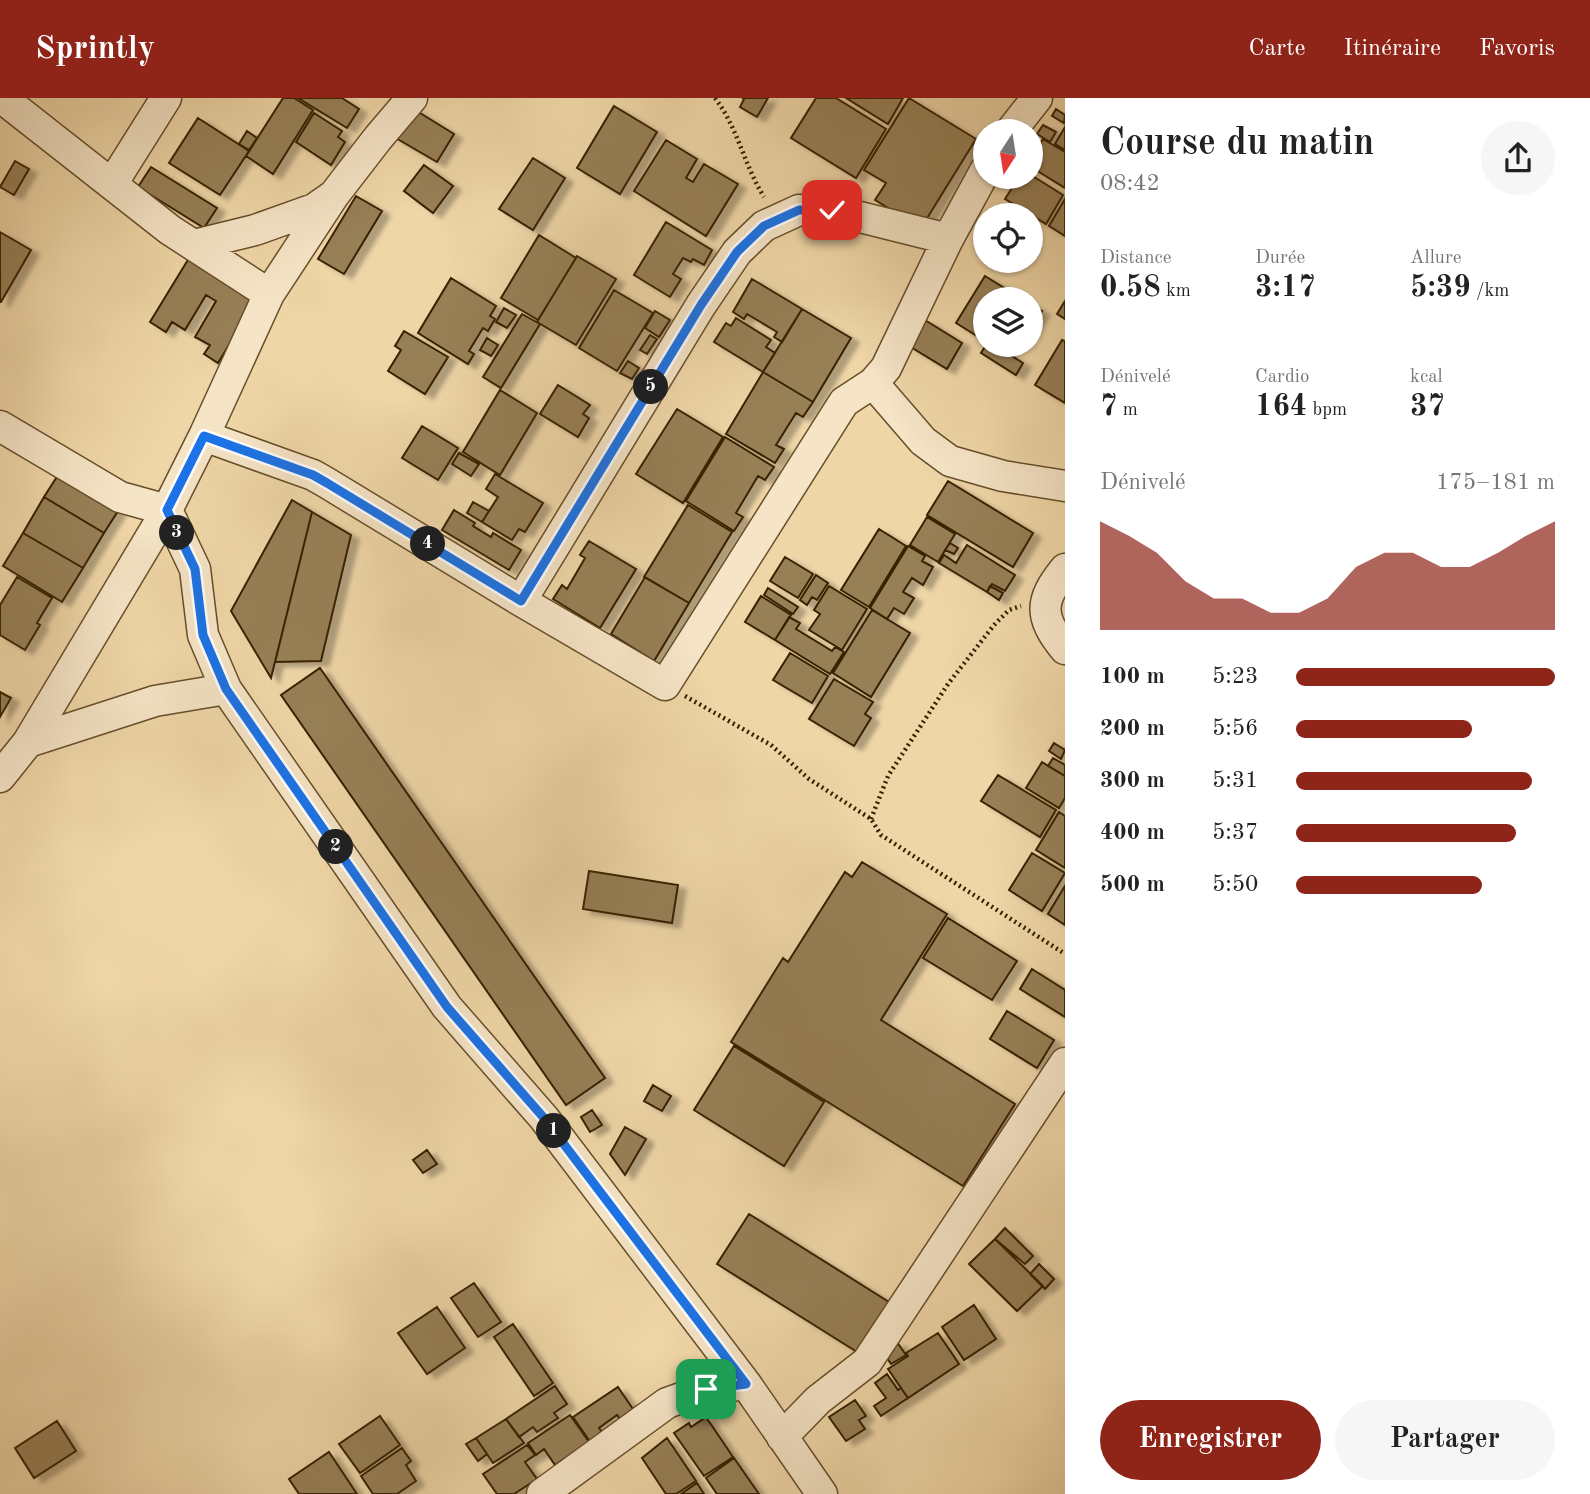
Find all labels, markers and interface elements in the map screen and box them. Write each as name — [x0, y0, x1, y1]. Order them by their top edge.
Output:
text: Sprintly — [35, 33, 155, 66]
text: Carte — [1248, 37, 1306, 61]
text: Itinéraire — [1344, 37, 1441, 61]
text: Favoris — [1479, 37, 1555, 61]
north arrow — [973, 119, 1043, 189]
map controls — [973, 119, 1043, 357]
button: share — [1481, 121, 1555, 195]
text: Course du matin — [1100, 125, 1374, 163]
text: 08:42 — [1100, 172, 1160, 195]
pin — [802, 180, 862, 240]
icon: check — [813, 191, 851, 229]
button: locate — [973, 203, 1043, 273]
text: Distance — [1100, 249, 1172, 268]
text: Durée — [1255, 249, 1305, 268]
text: Allure — [1410, 249, 1461, 268]
text: 0.58 — [1100, 273, 1161, 303]
text: 3:17 — [1255, 273, 1316, 303]
text: 5:39 — [1410, 273, 1471, 303]
text: km — [1161, 282, 1191, 301]
text: /km — [1471, 282, 1509, 301]
button: layers — [973, 287, 1043, 357]
text: Dénivelé — [1100, 368, 1171, 387]
text: Cardio — [1255, 368, 1309, 387]
text: kcal — [1410, 368, 1443, 387]
pin: 5 — [634, 370, 668, 404]
text: 5 — [645, 377, 656, 396]
text: 7 — [1100, 392, 1117, 422]
text: 164 — [1255, 392, 1307, 422]
text: 37 — [1410, 392, 1445, 422]
text: m — [1117, 401, 1138, 420]
text: bpm — [1307, 401, 1347, 420]
text: Dénivelé — [1100, 471, 1186, 494]
text: 175–181 m — [1436, 471, 1555, 494]
pin: 3 — [160, 516, 194, 550]
text: 3 — [171, 523, 182, 542]
pin: 4 — [410, 526, 446, 562]
text: 4 — [422, 534, 433, 553]
text: 100 m — [1100, 665, 1165, 688]
text: 5:23 — [1212, 665, 1258, 688]
text: 200 m — [1100, 717, 1165, 740]
text: 5:56 — [1212, 717, 1258, 740]
text: 300 m — [1100, 769, 1165, 792]
text: 5:31 — [1212, 769, 1258, 792]
text: 400 m — [1100, 821, 1165, 844]
text: 5:37 — [1212, 821, 1258, 844]
pin: 2 — [318, 830, 354, 864]
text: 2 — [330, 837, 341, 856]
text: 500 m — [1100, 873, 1165, 896]
text: 5:50 — [1212, 873, 1258, 896]
pin: 1 — [536, 1114, 572, 1148]
text: 1 — [548, 1121, 559, 1140]
pin — [676, 1359, 736, 1419]
icon: arrive — [687, 1370, 725, 1408]
button: Enregistrer — [1100, 1400, 1321, 1480]
button: Partager — [1335, 1400, 1555, 1480]

